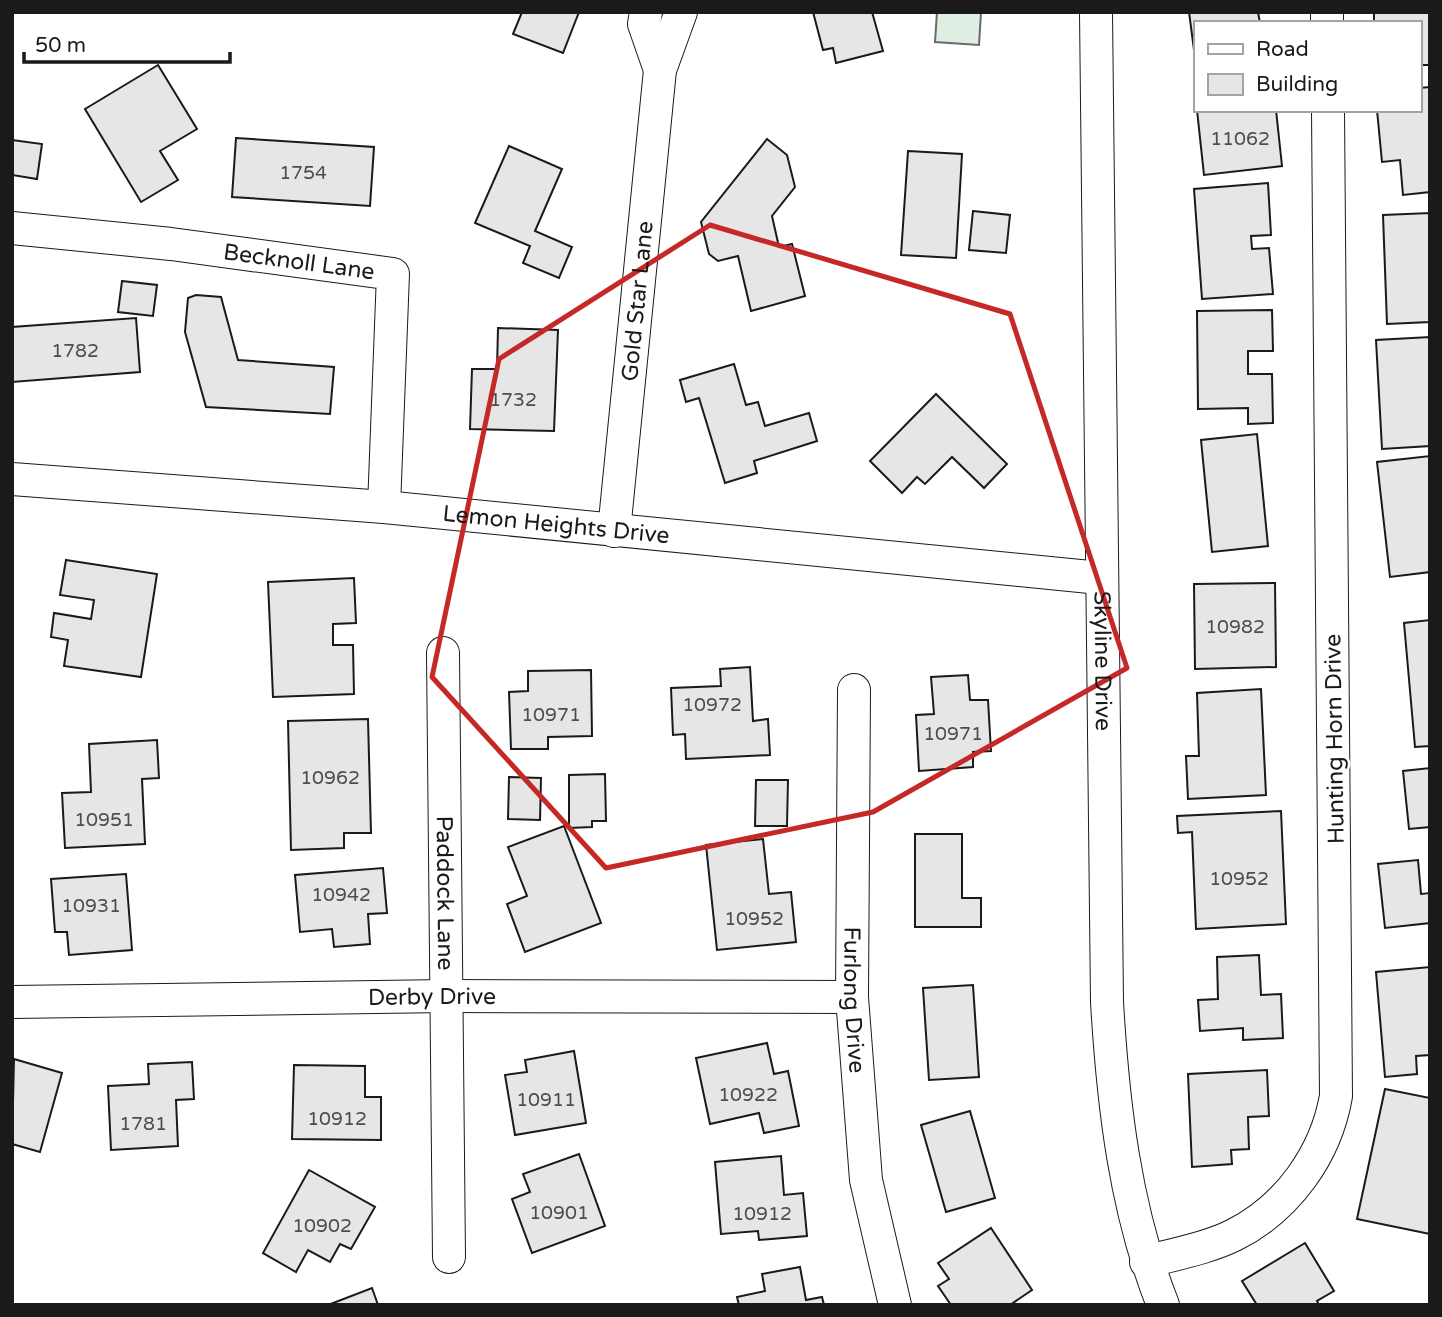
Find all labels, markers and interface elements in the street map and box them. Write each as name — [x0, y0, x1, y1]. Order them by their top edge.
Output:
scale bar — [24, 21, 231, 65]
legend — [1194, 21, 1421, 112]
text: 50 m — [35, 33, 86, 58]
text: Road — [1256, 37, 1309, 62]
text: Building — [1256, 72, 1338, 97]
house number: 11062 — [1210, 128, 1270, 150]
house number: 1754 — [279, 162, 327, 184]
street label: Gold Star Lane — [616, 220, 660, 383]
street label: Becknoll Lane — [222, 238, 376, 286]
house number: 1782 — [51, 340, 99, 362]
house number: 1732 — [489, 389, 537, 411]
street label: Lemon Heights Drive — [441, 500, 671, 550]
street label: Skyline Drive — [1087, 591, 1117, 731]
house number: 10982 — [1205, 616, 1265, 638]
street label: Hunting Horn Drive — [1319, 634, 1351, 844]
house number: 10972 — [682, 694, 742, 716]
house number: 10971 — [521, 704, 581, 726]
house number: 10971 — [923, 723, 983, 745]
house number: 10962 — [300, 767, 360, 789]
house number: 10951 — [74, 809, 134, 831]
street label: Paddock Lane — [430, 815, 459, 971]
house number: 10952 — [1209, 868, 1269, 890]
house number: 10942 — [311, 884, 371, 906]
house number: 10931 — [61, 895, 121, 917]
house number: 10952 — [724, 908, 784, 930]
street label: Furlong Drive — [837, 926, 871, 1074]
street label: Derby Drive — [368, 983, 496, 1012]
house number: 10922 — [718, 1084, 778, 1106]
house number: 10911 — [516, 1089, 576, 1111]
house number: 10912 — [307, 1108, 367, 1130]
house number: 1781 — [119, 1113, 167, 1135]
house number: 10901 — [529, 1202, 589, 1224]
house number: 10912 — [732, 1203, 792, 1225]
house number: 10902 — [292, 1215, 352, 1237]

